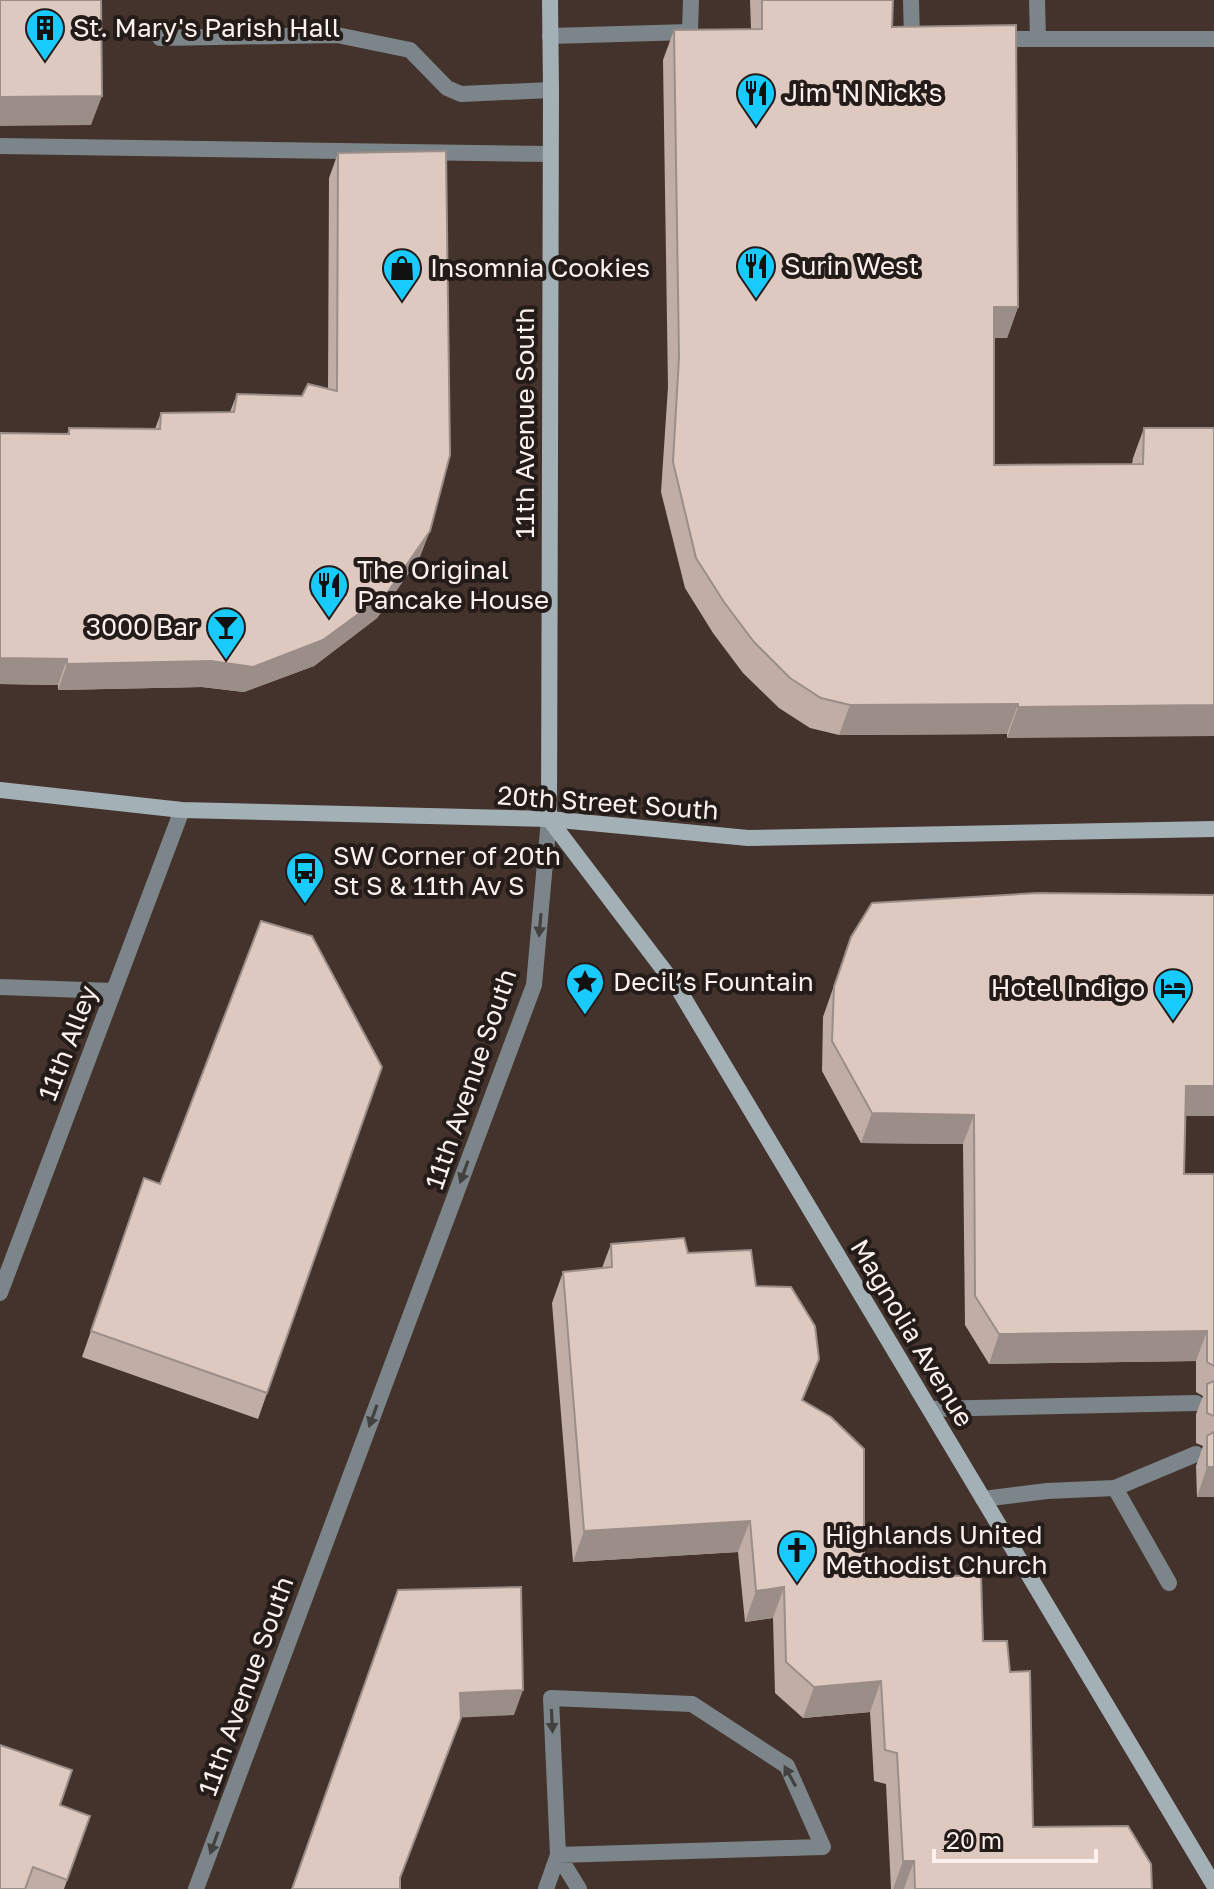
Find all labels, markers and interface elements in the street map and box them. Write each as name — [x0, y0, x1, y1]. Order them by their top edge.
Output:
building icon: St. Mary's Parish Hall — [24, 7, 66, 62]
place label: St. Mary's Parish Hall — [73, 12, 340, 43]
restaurant icon: Jim 'N Nick's — [735, 72, 777, 127]
place label: Jim 'N Nick's — [784, 77, 943, 108]
restaurant icon: Surin West — [735, 245, 777, 300]
shop icon: Insomnia Cookies — [381, 247, 423, 302]
place label: Surin West — [784, 250, 919, 281]
place label: Insomnia Cookies — [430, 252, 650, 283]
street label: 11th Avenue South — [509, 308, 540, 538]
place label: The Original Pancake House — [357, 554, 549, 615]
restaurant icon: The Original Pancake House — [308, 564, 350, 619]
bar icon: 3000 Bar — [205, 606, 247, 661]
place label: 3000 Bar — [86, 611, 198, 642]
street label: 20th Street South — [496, 779, 720, 826]
place label: SW Corner of 20th St S & 11th Av S — [333, 840, 561, 901]
bus stop icon: SW Corner of 20th St S & 11th Av S — [284, 850, 326, 905]
one-way arrow — [533, 913, 546, 938]
place icon: Decil’s Fountain — [564, 961, 606, 1016]
street label: 11th Avenue South — [418, 965, 523, 1193]
place label: Decil’s Fountain — [613, 966, 814, 997]
hotel icon: Hotel Indigo — [1152, 967, 1194, 1022]
place label: Hotel Indigo — [991, 972, 1145, 1003]
street label: 11th Alley — [31, 981, 104, 1105]
one-way arrow — [457, 1160, 470, 1184]
street label: Magnolia Avenue — [844, 1234, 981, 1432]
one-way arrow — [366, 1404, 379, 1428]
place label: Highlands United Methodist Church — [825, 1519, 1048, 1580]
church icon: Highlands United Methodist Church — [776, 1529, 818, 1584]
street label: 11th Avenue South — [192, 1572, 300, 1800]
one-way arrow — [546, 1709, 559, 1734]
one-way arrow — [784, 1765, 798, 1787]
scale bar — [934, 1813, 1096, 1863]
text: 20 m — [946, 1825, 1002, 1854]
one-way arrow — [207, 1831, 219, 1855]

